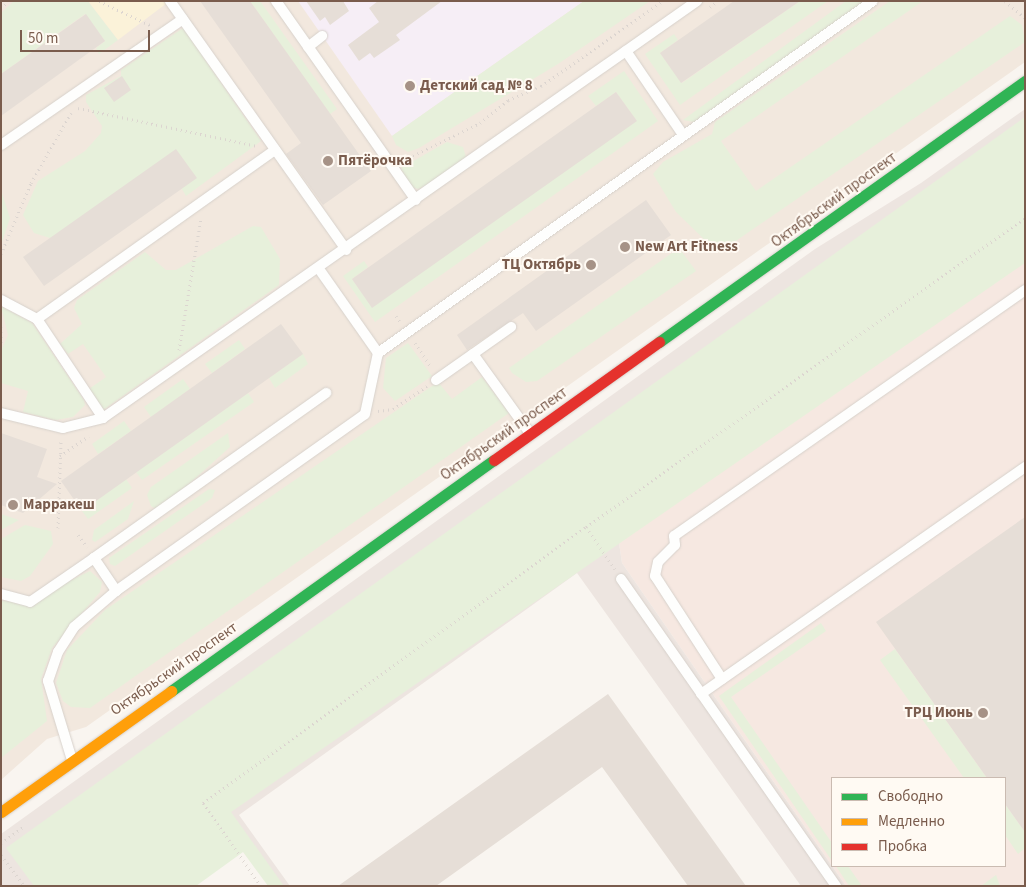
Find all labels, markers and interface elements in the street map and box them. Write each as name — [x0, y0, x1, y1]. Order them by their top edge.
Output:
scale bar — [22, 20, 152, 52]
text: 50 m — [28, 28, 58, 49]
place label: Детский сад № 8 — [420, 77, 533, 95]
marker: Детский сад № 8 — [404, 80, 416, 92]
street label: Октябрьский проспект — [768, 148, 900, 252]
place label: Пятёрочка — [338, 152, 412, 170]
marker: Пятёрочка — [322, 155, 334, 167]
place label: New Art Fitness — [635, 238, 738, 256]
marker: New Art Fitness — [619, 241, 631, 253]
place label: ТЦ Октябрь — [502, 256, 581, 274]
marker: ТЦ Октябрь — [585, 259, 597, 271]
street label: Октябрьский проспект — [437, 383, 571, 485]
place label: Марракеш — [23, 496, 95, 514]
marker: Марракеш — [7, 499, 19, 511]
street label: Октябрьский проспект — [107, 618, 241, 720]
place label: ТРЦ Июнь — [904, 704, 973, 722]
marker: ТРЦ Июнь — [977, 707, 989, 719]
legend — [831, 777, 1006, 867]
text: Свободно — [878, 786, 943, 807]
text: Медленно — [878, 811, 945, 832]
text: Пробка — [878, 836, 927, 857]

